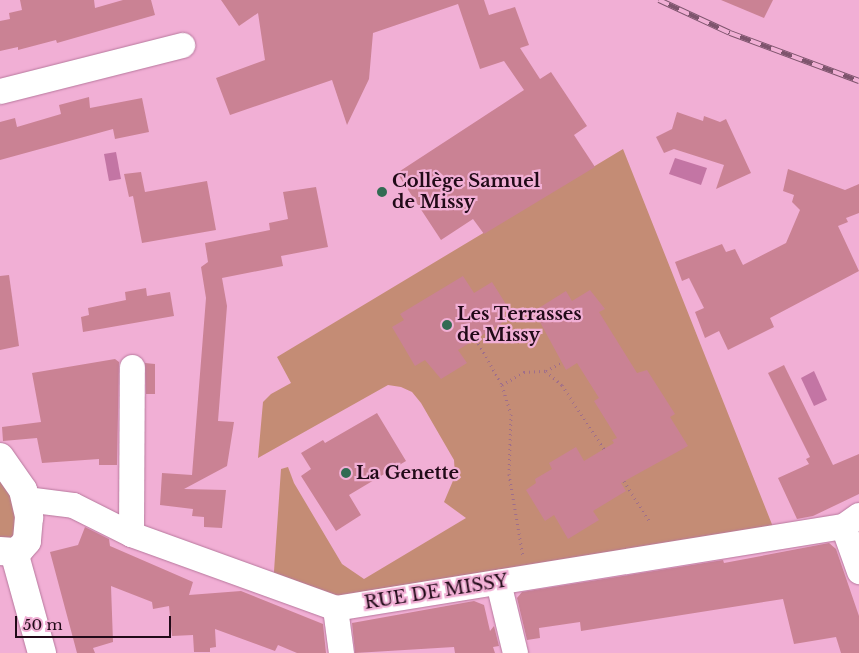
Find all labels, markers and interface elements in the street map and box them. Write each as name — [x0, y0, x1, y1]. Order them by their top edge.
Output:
place label: Collège Samuel de Missy — [392, 171, 540, 213]
marker: Collège Samuel de Missy — [376, 186, 388, 198]
place label: Les Terrasses de Missy — [457, 304, 582, 346]
marker: Les Terrasses de Missy — [441, 319, 453, 331]
place label: La Genette — [356, 462, 459, 484]
marker: La Genette — [340, 467, 352, 479]
street label: RUE DE MISSY — [363, 570, 509, 614]
scale bar — [18, 606, 174, 638]
text: 50 m — [23, 615, 63, 634]

